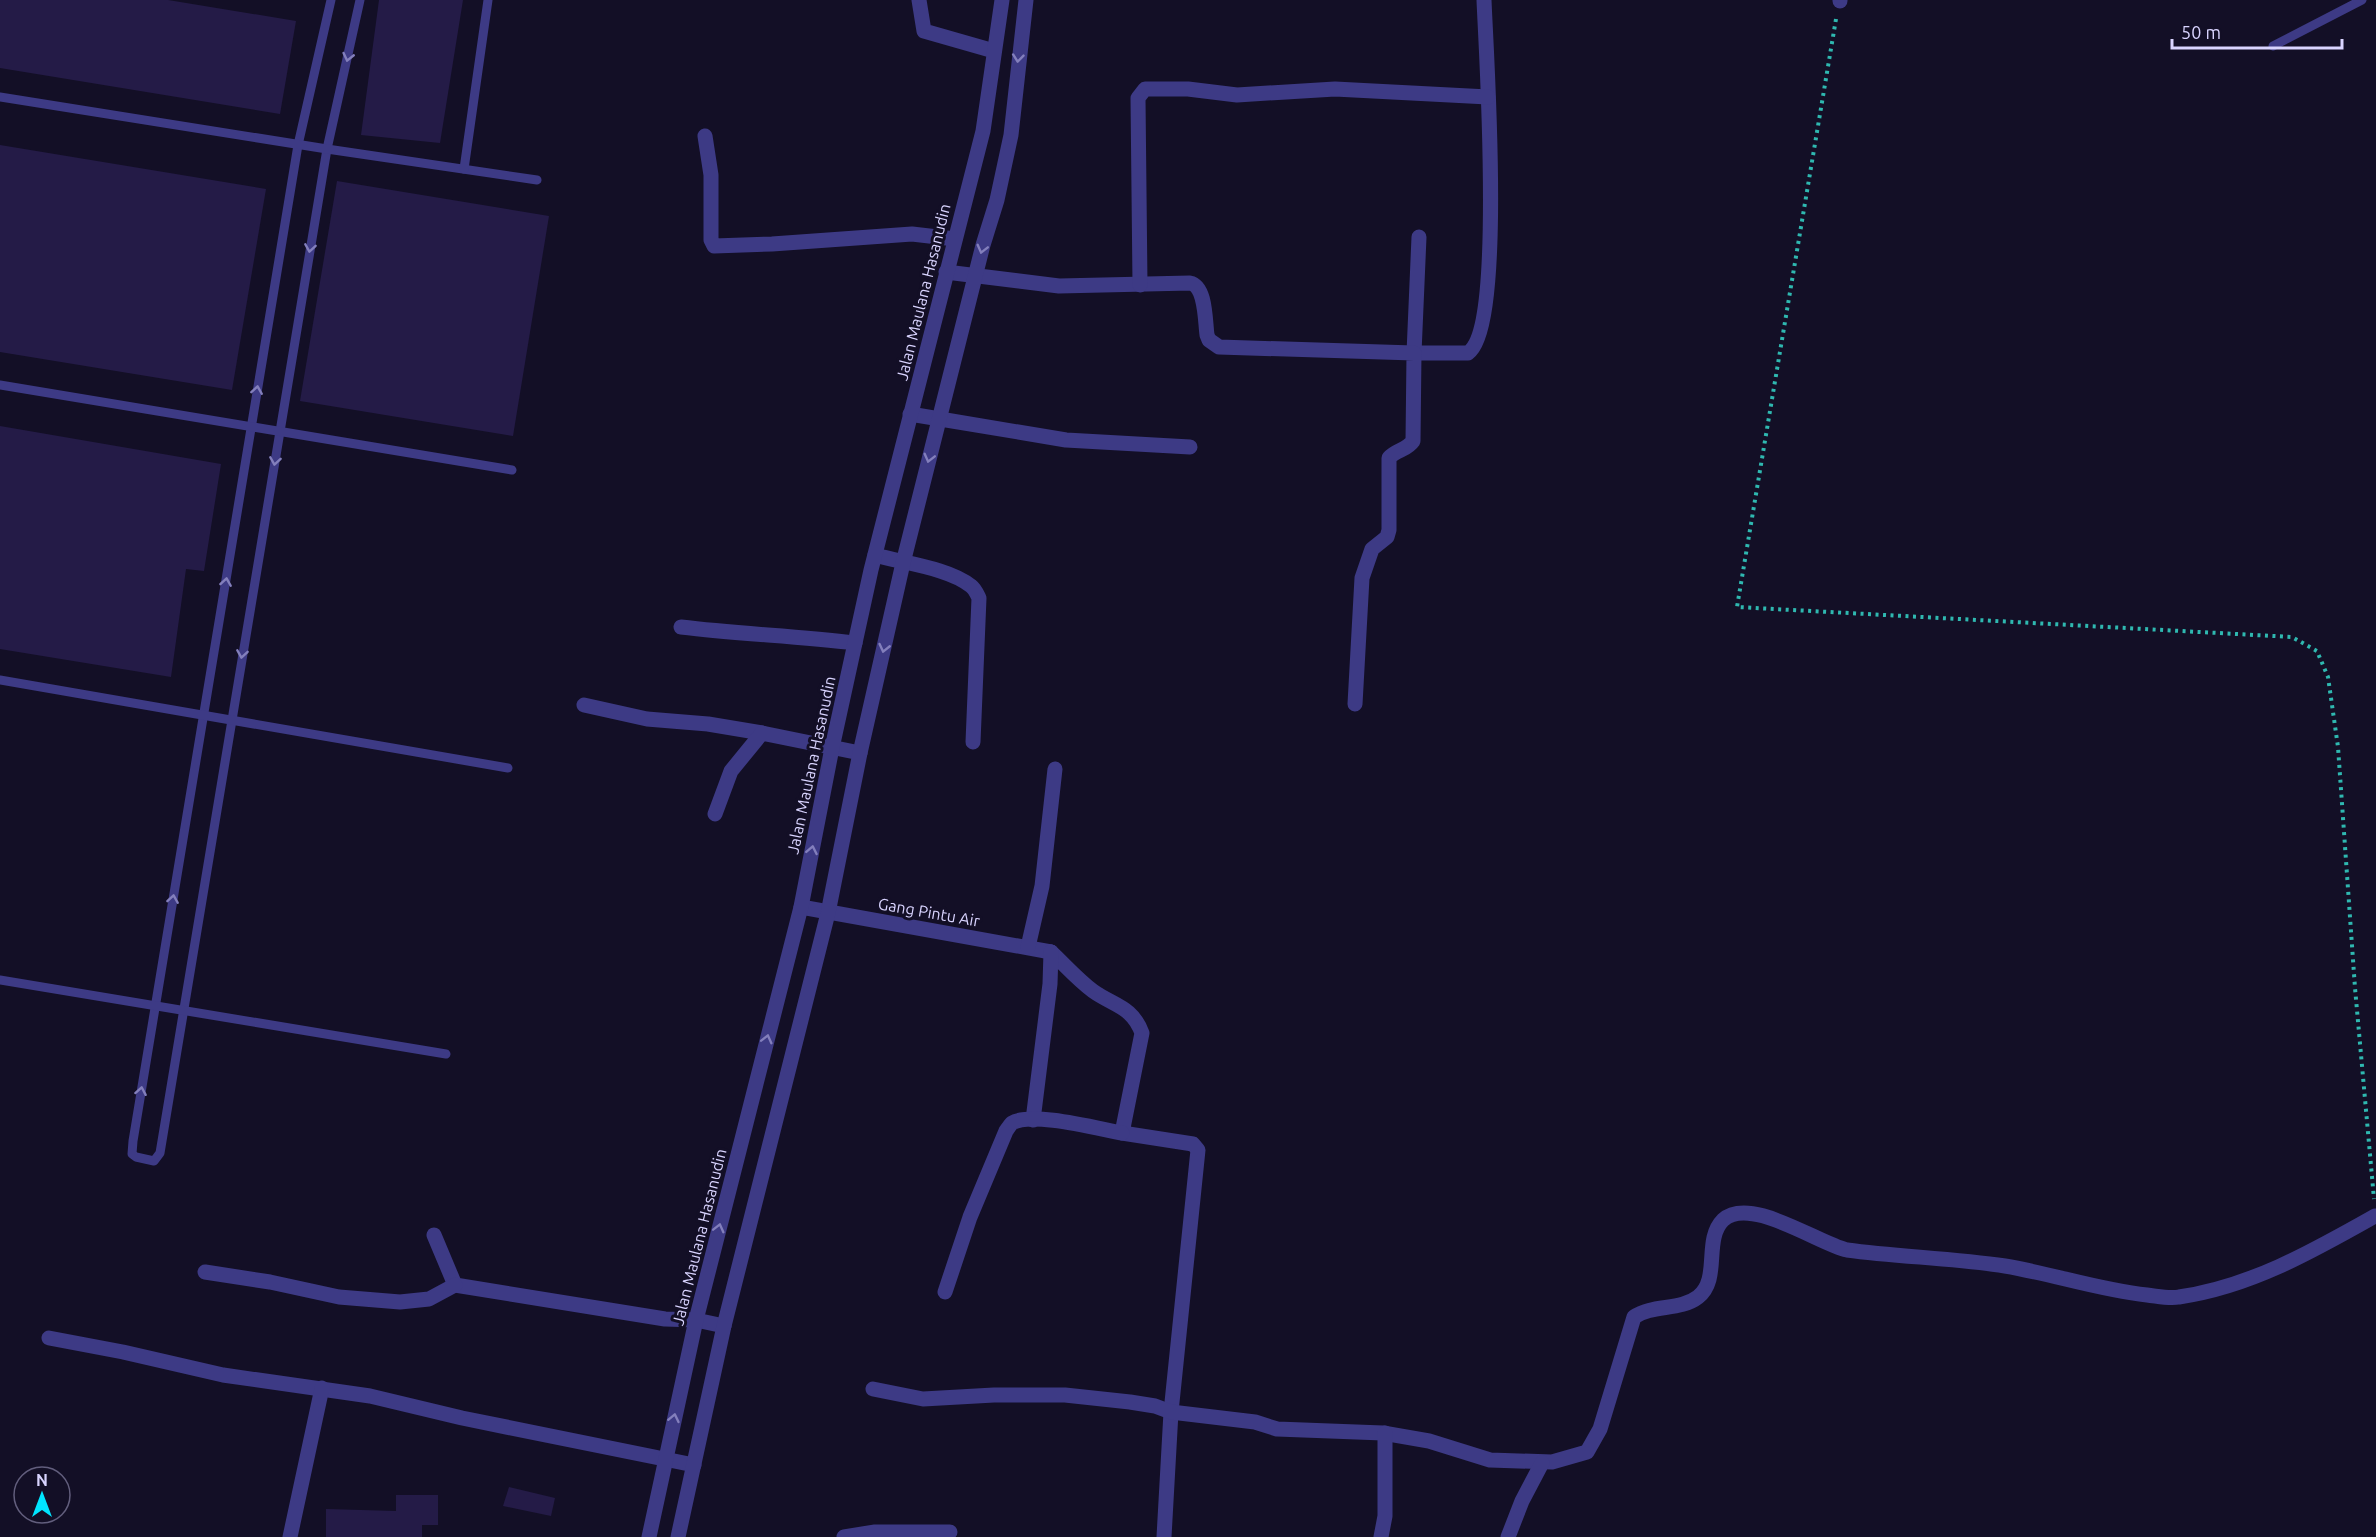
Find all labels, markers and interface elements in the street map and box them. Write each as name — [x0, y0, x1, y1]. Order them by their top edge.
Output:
scale bar — [2172, 12, 2342, 50]
text: 50 m — [2181, 22, 2221, 42]
one-way arrow — [342, 52, 355, 62]
one-way arrow — [1012, 53, 1025, 63]
street label: Jalan Maulana Hasanudin — [892, 202, 954, 382]
one-way arrow — [305, 244, 317, 253]
one-way arrow — [977, 244, 990, 254]
one-way arrow — [251, 385, 263, 395]
one-way arrow — [923, 453, 936, 463]
one-way arrow — [269, 457, 281, 466]
one-way arrow — [219, 578, 231, 587]
one-way arrow — [878, 643, 891, 653]
one-way arrow — [237, 649, 249, 658]
street label: Jalan Maulana Hasanudin — [783, 674, 839, 856]
one-way arrow — [805, 845, 818, 855]
street label: Gang Pintu Air — [877, 894, 981, 930]
one-way arrow — [167, 895, 179, 904]
one-way arrow — [760, 1035, 772, 1045]
one-way arrow — [134, 1087, 147, 1097]
street label: Jalan Maulana Hasanudin — [668, 1147, 730, 1327]
one-way arrow — [712, 1224, 725, 1234]
one-way arrow — [667, 1413, 680, 1423]
north arrow — [12, 1465, 72, 1525]
text: N — [36, 1471, 48, 1489]

